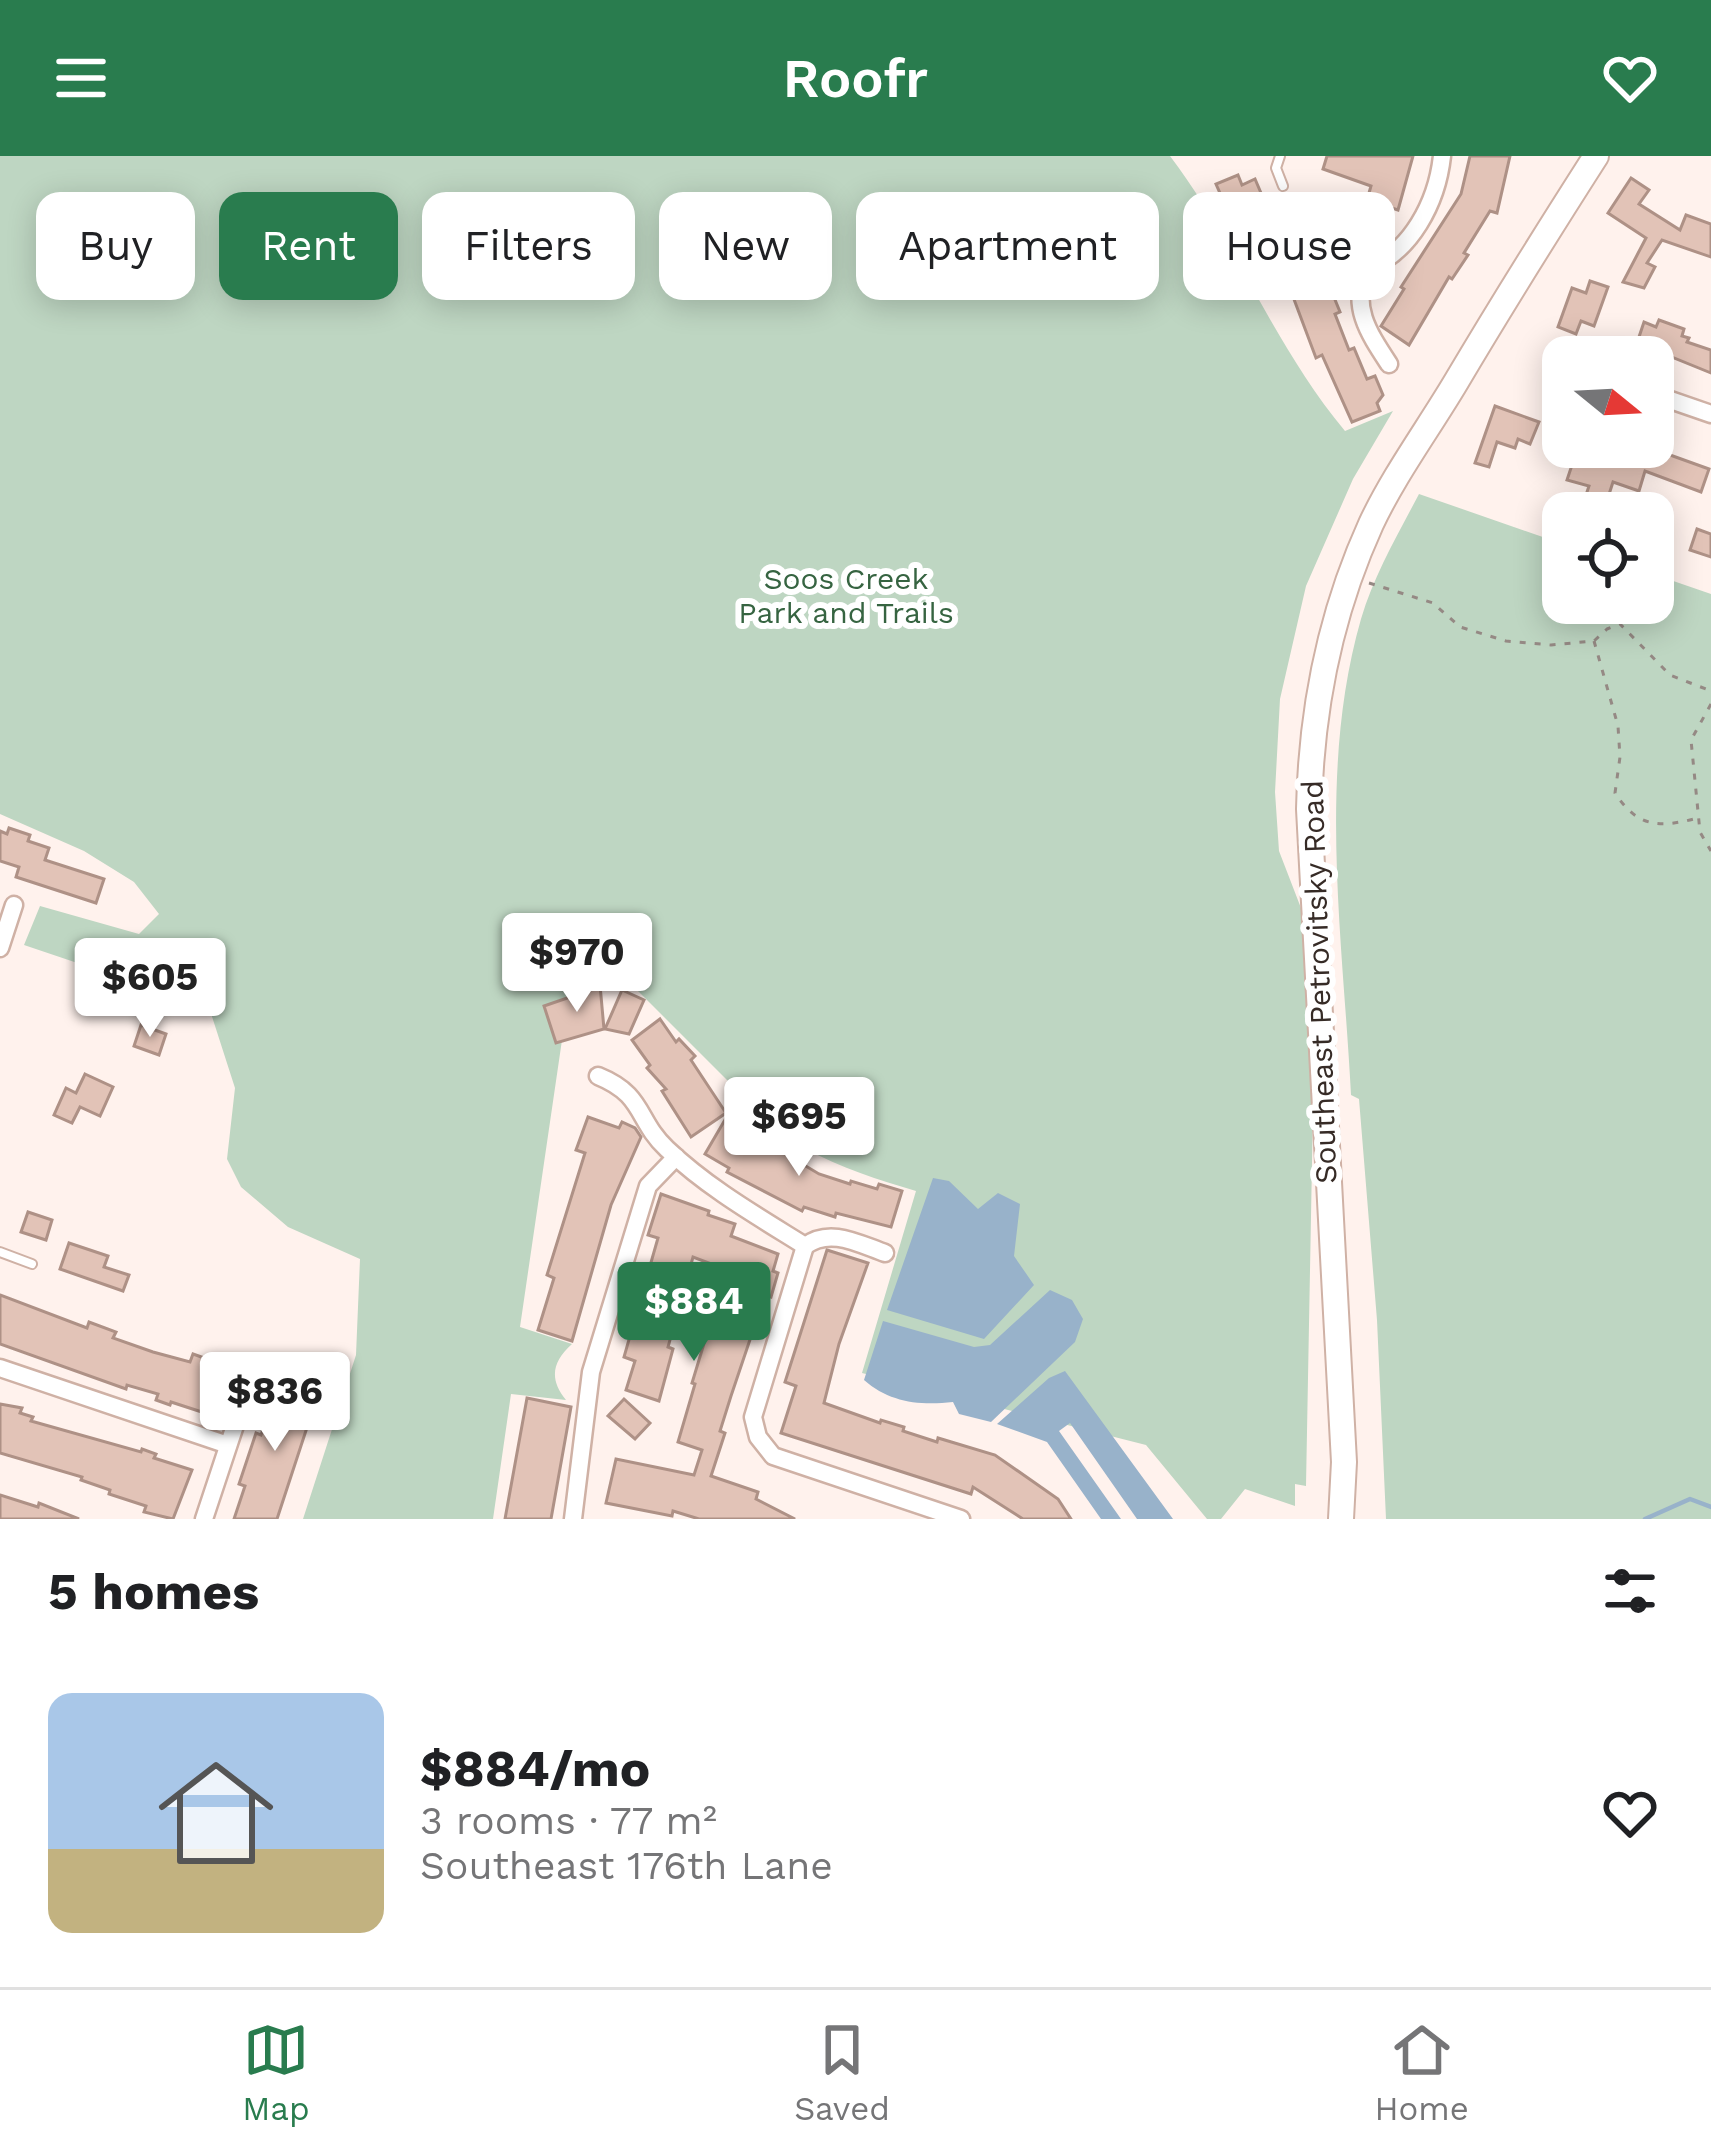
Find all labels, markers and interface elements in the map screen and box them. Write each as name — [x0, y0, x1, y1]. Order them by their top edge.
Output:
icon: menu — [48, 45, 114, 111]
icon: heart — [1597, 45, 1663, 111]
text: Roofr — [783, 47, 928, 110]
chip: Buy — [36, 192, 195, 300]
chip: Rent — [219, 192, 398, 300]
chip: Filters — [422, 192, 635, 300]
chip: New — [659, 192, 832, 300]
chip: Apartment — [856, 192, 1159, 300]
chip: House — [1183, 192, 1395, 300]
north arrow — [1542, 336, 1674, 468]
map controls — [1542, 336, 1674, 624]
button: locate — [1542, 492, 1674, 624]
park label: Soos Creek Park and Trails — [738, 561, 954, 630]
street label: Southeast Petrovitsky Road — [1294, 779, 1344, 1185]
pin: $970 — [506, 913, 648, 1015]
text: $970 — [529, 929, 625, 974]
pin: $605 — [79, 938, 221, 1040]
text: $605 — [102, 954, 198, 999]
pin: $695 — [728, 1077, 870, 1179]
text: $695 — [751, 1093, 847, 1138]
pin: $884 — [623, 1262, 765, 1364]
text: $884 — [644, 1278, 744, 1323]
pin: $836 — [204, 1352, 346, 1454]
text: $836 — [227, 1368, 323, 1413]
icon: filters — [1597, 1558, 1663, 1624]
text: 5 homes — [48, 1562, 259, 1621]
text: $884/mo — [420, 1739, 650, 1798]
icon: home — [144, 1741, 288, 1885]
icon: heart — [1597, 1780, 1663, 1846]
text: 3 rooms · 77 m² — [420, 1798, 717, 1843]
text: Southeast 176th Lane — [420, 1843, 833, 1888]
tab: Map — [242, 2017, 310, 2128]
tab: Saved — [794, 2017, 890, 2128]
tab: Home — [1374, 2017, 1469, 2128]

